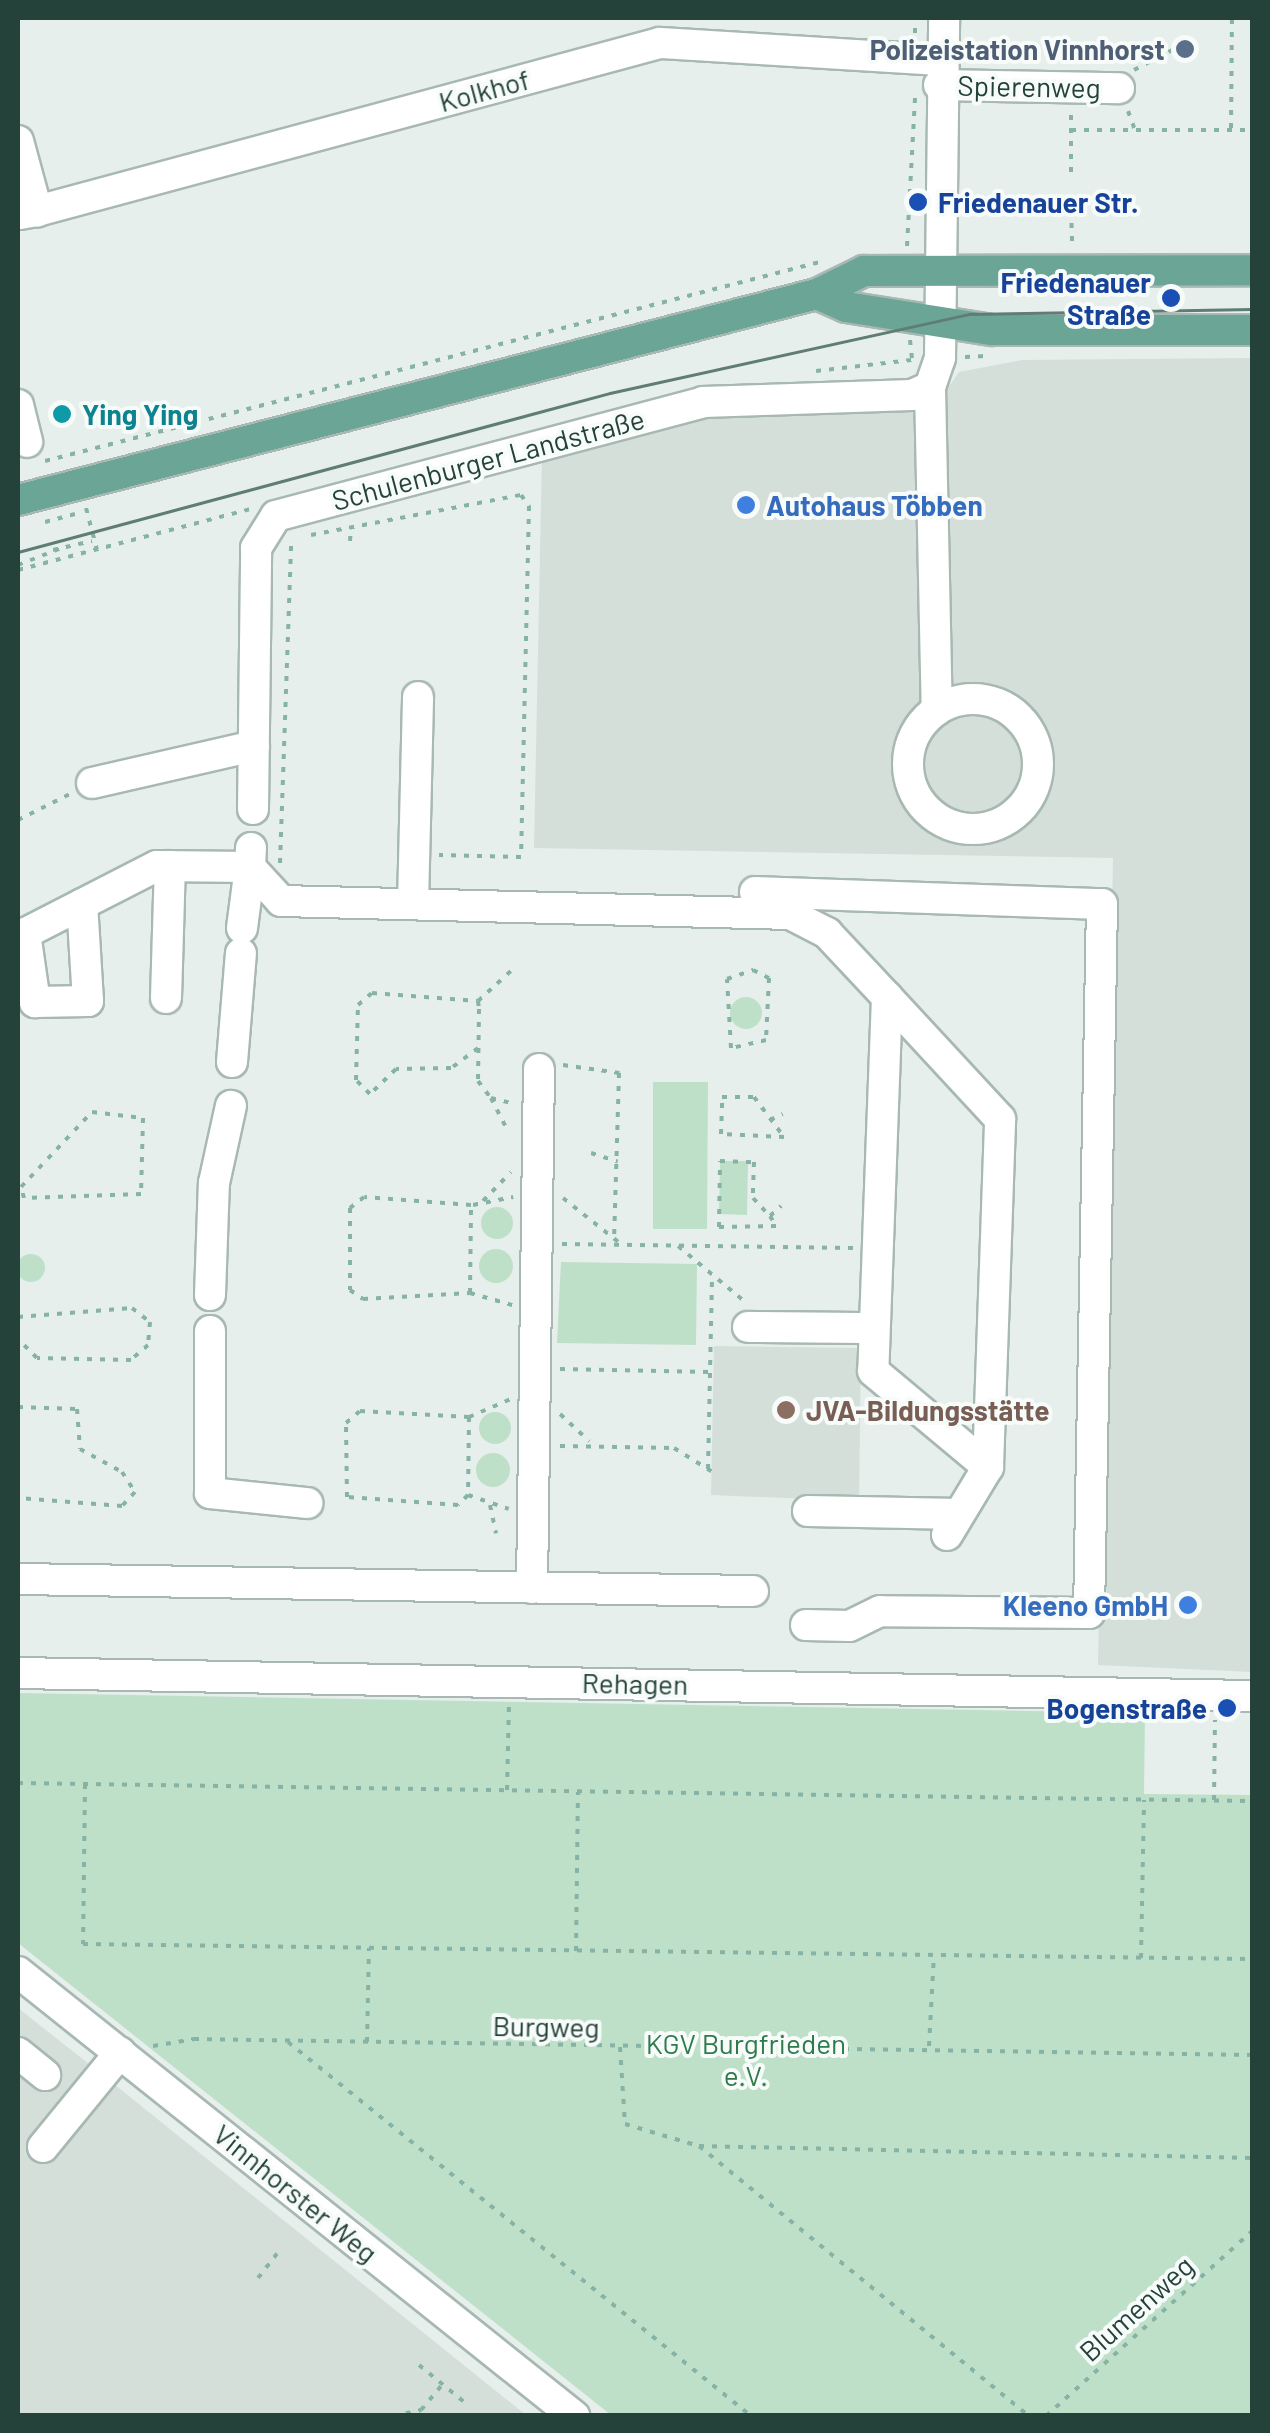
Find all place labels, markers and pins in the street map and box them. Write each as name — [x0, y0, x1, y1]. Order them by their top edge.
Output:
place label: Polizeistation Vinnhorst — [870, 32, 1165, 66]
marker: Polizeistation Vinnhorst — [1174, 38, 1196, 60]
place label: Friedenauer Str. — [938, 185, 1139, 219]
marker: Friedenauer Str. — [907, 191, 929, 213]
place label: Friedenauer Straße — [1000, 265, 1151, 331]
marker: Friedenauer Straße — [1160, 287, 1182, 309]
place label: Ying Ying — [82, 397, 198, 431]
marker: Ying Ying — [51, 403, 73, 425]
place label: Autohaus Többen — [766, 488, 983, 522]
marker: Autohaus Többen — [735, 494, 757, 516]
place label: JVA-Bildungsstätte — [806, 1393, 1050, 1427]
marker: JVA-Bildungsstätte — [775, 1399, 797, 1421]
place label: Kleeno GmbH — [1003, 1588, 1168, 1622]
marker: Kleeno GmbH — [1177, 1594, 1199, 1616]
place label: Bogenstraße — [1047, 1691, 1207, 1725]
marker: Bogenstraße — [1216, 1697, 1238, 1719]

